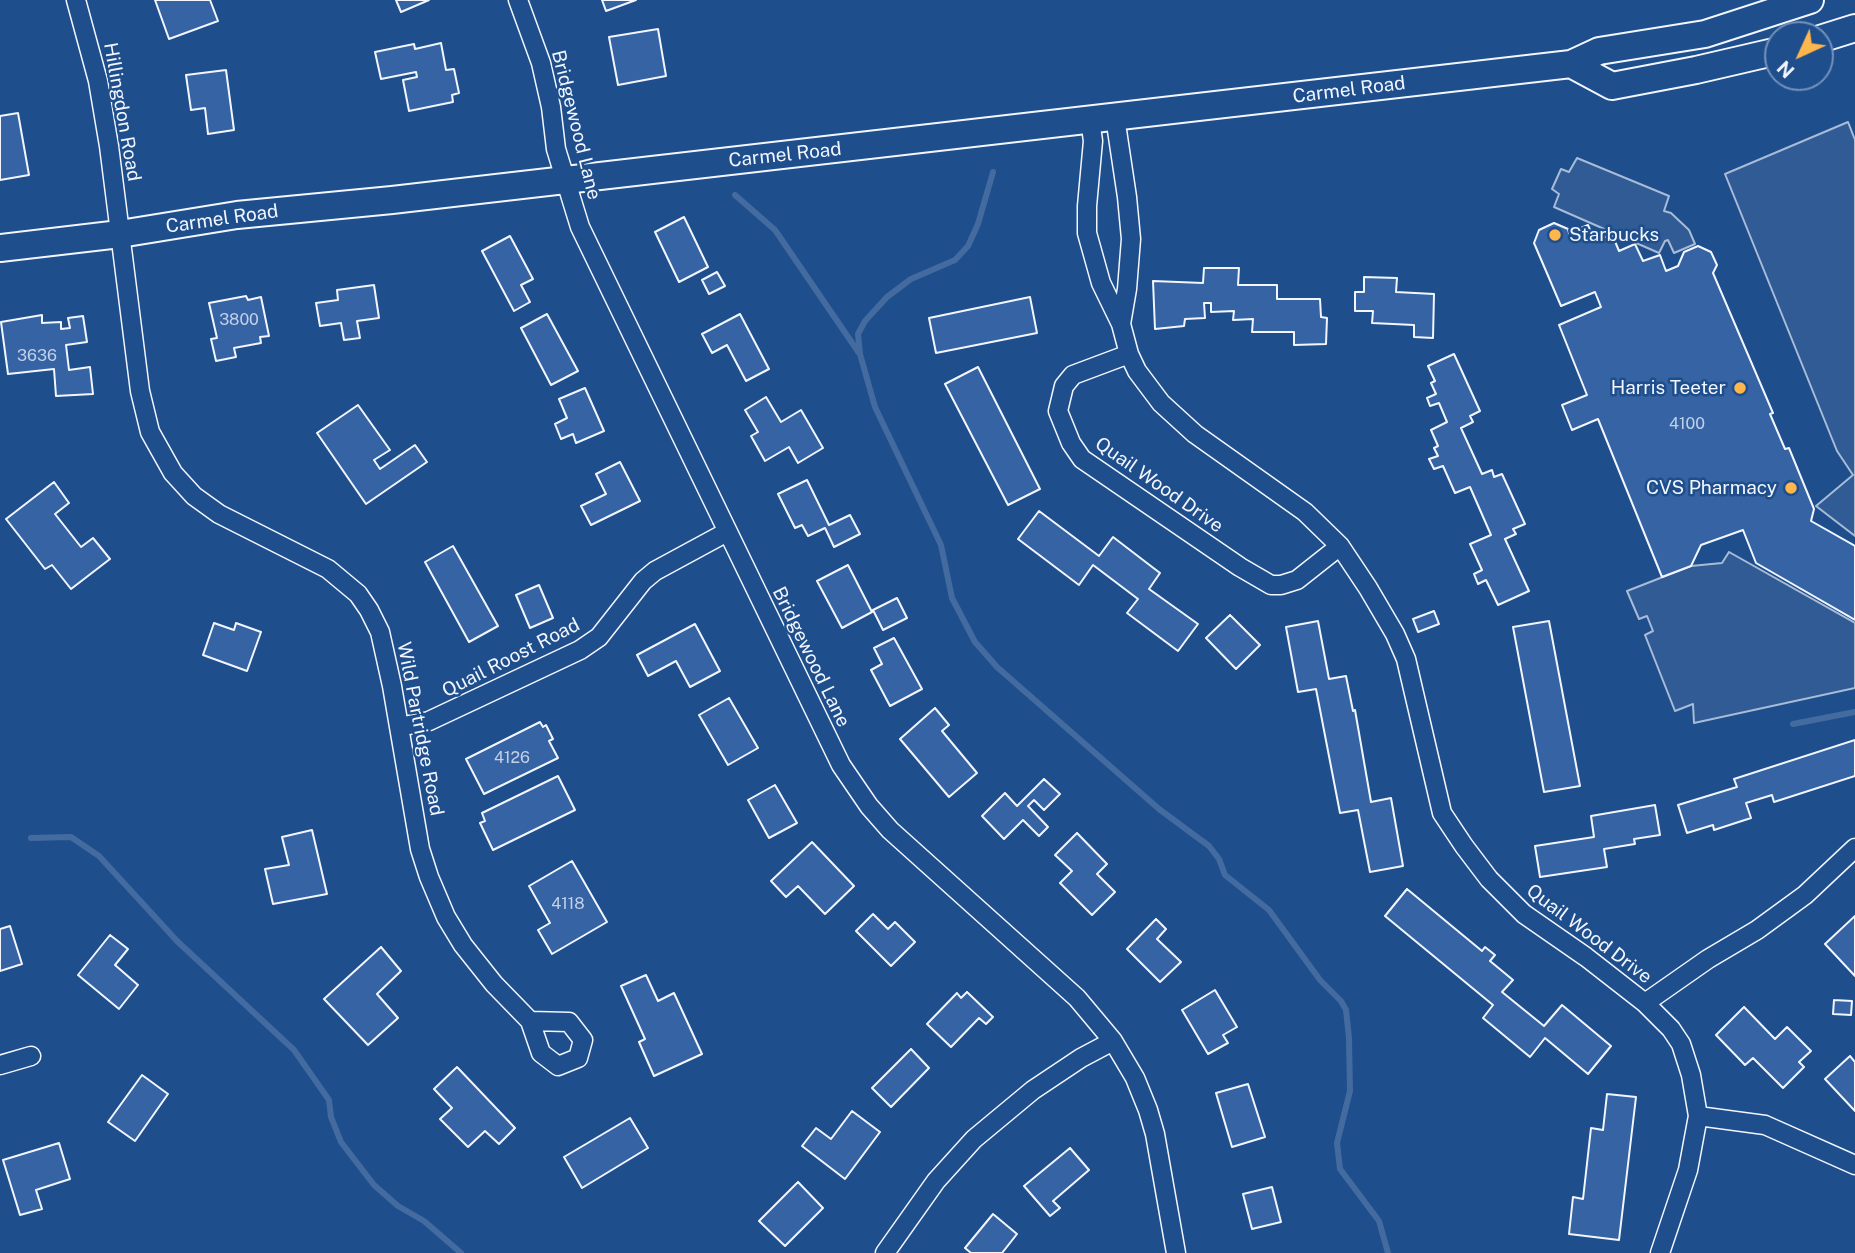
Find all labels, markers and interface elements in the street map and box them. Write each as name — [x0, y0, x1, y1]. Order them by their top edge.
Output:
north arrow — [1764, 21, 1834, 91]
street label: Hillingdon Road — [99, 41, 145, 183]
street label: Bridgewood Lane — [546, 48, 606, 202]
text: N — [1773, 56, 1799, 82]
street label: Carmel Road — [1291, 72, 1407, 108]
street label: Carmel Road — [727, 138, 843, 172]
street label: Carmel Road — [164, 200, 280, 238]
place label: Starbucks — [1569, 224, 1659, 246]
marker: Starbucks — [1547, 227, 1563, 243]
house number: 3800 — [219, 310, 259, 330]
house number: 3636 — [17, 346, 57, 366]
place label: Harris Teeter — [1611, 377, 1726, 399]
marker: Harris Teeter — [1732, 380, 1748, 396]
house number: 4100 — [1669, 414, 1705, 434]
street label: Quail Wood Drive — [1091, 432, 1227, 538]
place label: CVS Pharmacy — [1646, 477, 1777, 499]
marker: CVS Pharmacy — [1783, 480, 1799, 496]
street label: Bridgewood Lane — [767, 583, 855, 731]
street label: Quail Roost Road — [438, 613, 584, 703]
street label: Wild Partridge Road — [392, 640, 448, 818]
house number: 4126 — [494, 748, 530, 768]
street label: Quail Wood Drive — [1522, 879, 1656, 989]
house number: 4118 — [551, 894, 585, 914]

